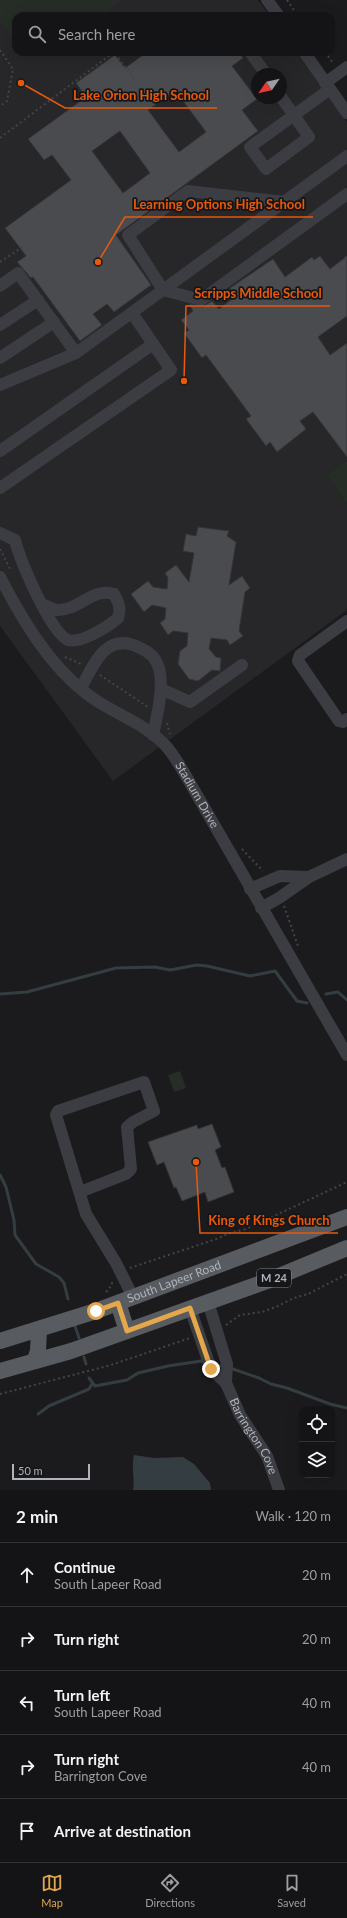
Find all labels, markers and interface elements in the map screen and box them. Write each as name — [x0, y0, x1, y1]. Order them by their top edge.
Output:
search box — [12, 12, 335, 56]
icon: search — [26, 23, 48, 45]
text: Search here — [58, 25, 135, 43]
north arrow — [251, 68, 287, 104]
callout: Lake Orion High School — [65, 83, 217, 108]
text: Lake Orion High School — [73, 87, 209, 103]
callout: Learning Options High School — [125, 192, 313, 217]
text: Learning Options High School — [133, 196, 305, 212]
callout: Scripps Middle School — [186, 281, 330, 306]
text: Scripps Middle School — [194, 285, 322, 301]
street label: Stadium Drive — [172, 759, 223, 831]
callout: King of Kings Church — [200, 1208, 338, 1233]
text: King of Kings Church — [208, 1212, 330, 1228]
street label: South Lapeer Road — [125, 1257, 223, 1306]
road number: M 24 — [257, 1269, 291, 1287]
route start — [87, 1302, 105, 1320]
route end — [202, 1360, 220, 1378]
street label: Barrington Cove — [226, 1395, 281, 1476]
map controls — [299, 1406, 335, 1478]
button: locate — [299, 1406, 335, 1442]
button: layers — [299, 1442, 335, 1478]
scale bar — [12, 1462, 90, 1481]
text: 50 m — [18, 1464, 43, 1477]
text: 2 min — [16, 1506, 58, 1527]
text: Walk · 120 m — [255, 1508, 331, 1524]
text: Continue — [54, 1558, 115, 1576]
icon: ahead — [16, 1564, 38, 1586]
text: 20 m — [302, 1567, 331, 1583]
text: South Lapeer Road — [54, 1576, 162, 1592]
icon: right — [16, 1628, 38, 1650]
text: Turn right — [54, 1630, 119, 1648]
text: 20 m — [302, 1631, 331, 1647]
text: Turn left — [54, 1686, 110, 1704]
icon: left — [16, 1692, 38, 1714]
text: 40 m — [302, 1695, 331, 1711]
text: South Lapeer Road — [54, 1704, 162, 1720]
text: Turn right — [54, 1750, 119, 1768]
icon: right — [16, 1756, 38, 1778]
text: 40 m — [302, 1759, 331, 1775]
text: Barrington Cove — [54, 1768, 147, 1784]
icon: arrive — [16, 1820, 38, 1842]
text: Arrive at destination — [54, 1822, 191, 1840]
tab: Map — [41, 1872, 63, 1909]
tab: Directions — [145, 1872, 195, 1909]
tab: Saved — [277, 1872, 306, 1909]

